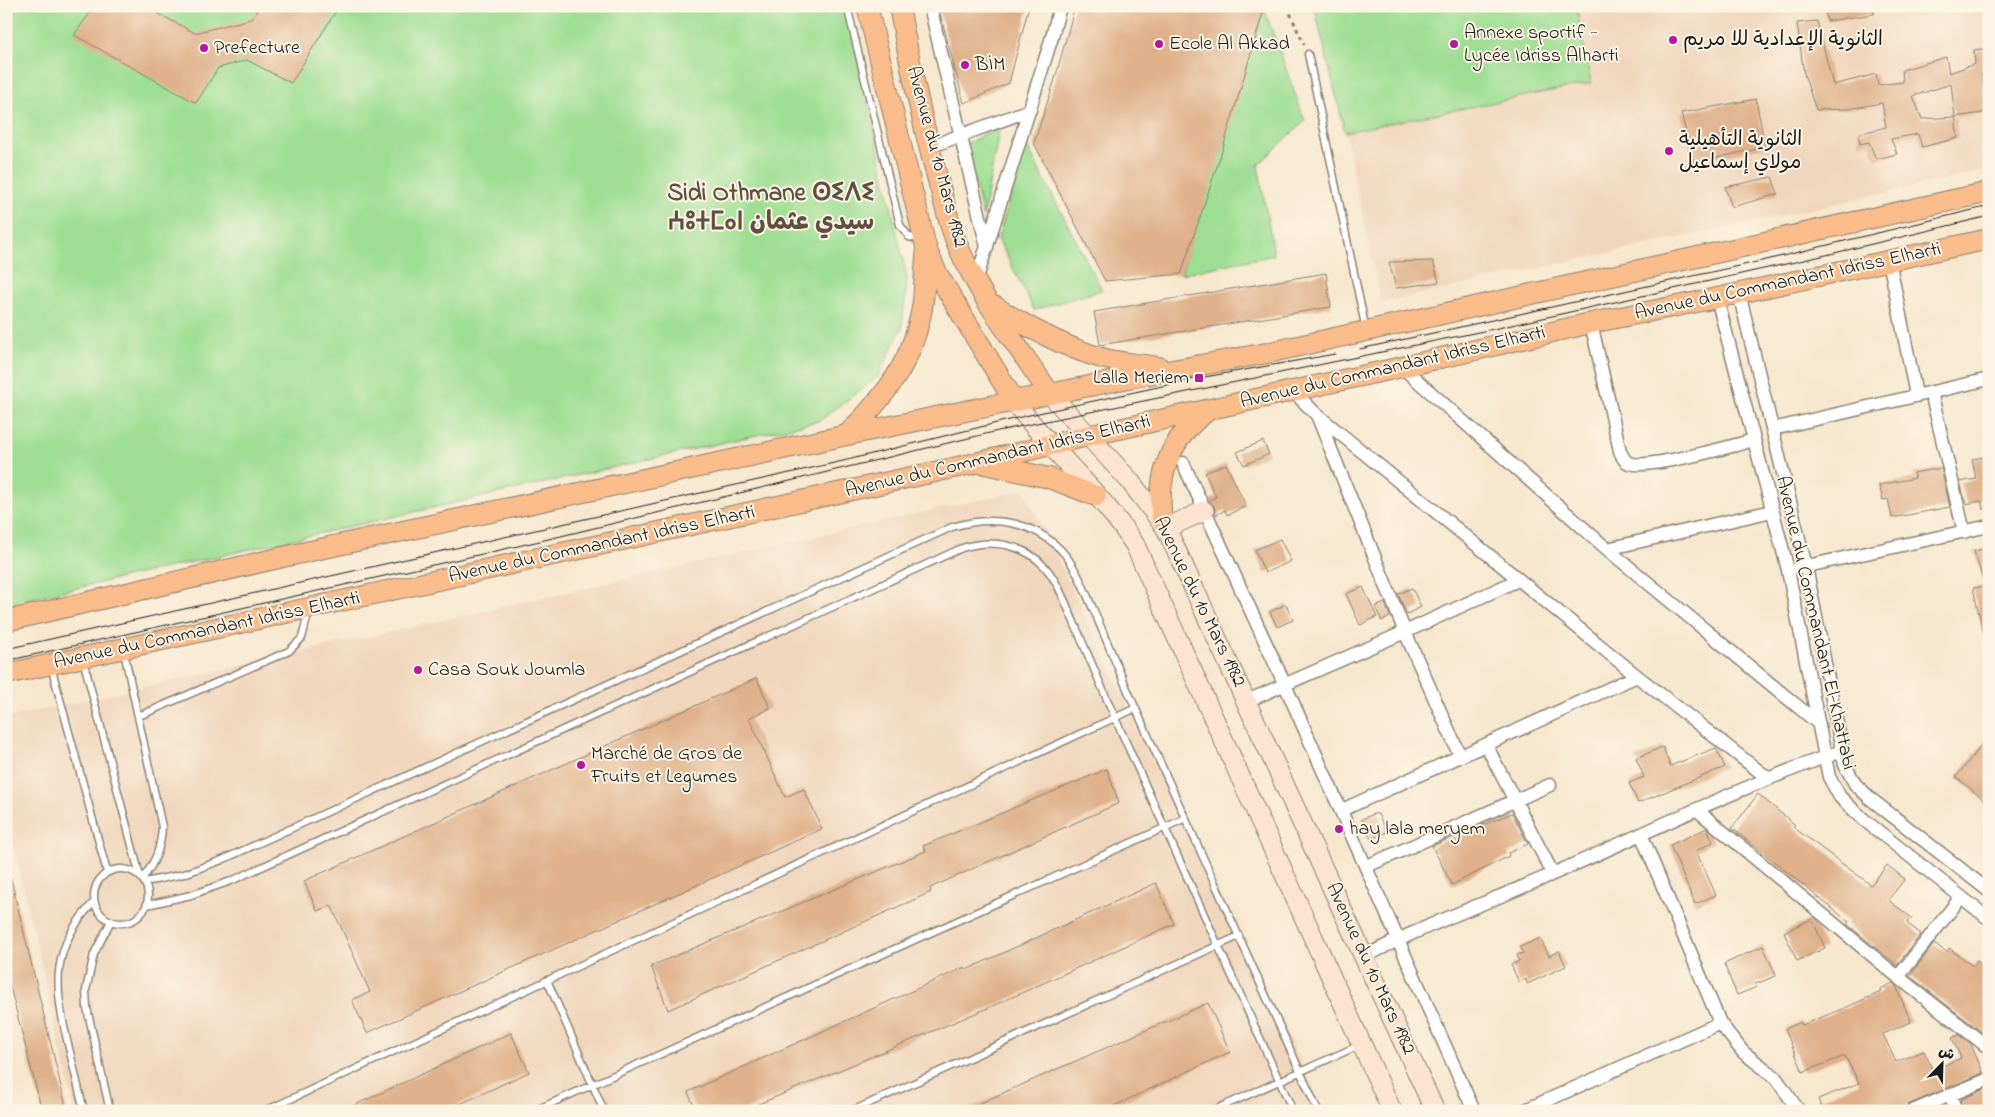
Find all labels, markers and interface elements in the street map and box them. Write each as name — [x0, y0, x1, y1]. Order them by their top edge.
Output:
place label: Annexe sportif - Lycée Idriss Alharti — [1464, 19, 1619, 71]
place label: الثانوية الإعدادية للا مريم — [1683, 26, 1883, 55]
place label: Ecole Al Akkad — [1169, 30, 1290, 59]
place label: Prefecture — [214, 34, 300, 63]
marker: الثانوية الإعدادية للا مريم — [1667, 34, 1679, 46]
marker: Ecole Al Akkad — [1153, 38, 1165, 50]
marker: Annexe sportif - Lycée Idriss Alharti — [1448, 38, 1460, 50]
marker: Prefecture — [198, 42, 210, 54]
place label: BİM — [974, 51, 1005, 80]
marker: BİM — [959, 59, 971, 71]
street label: Avenue du 10 Mars 1982 — [898, 63, 974, 251]
place label: الثانوية التأهيلية مولاي إسماعيل — [1679, 126, 1802, 178]
marker: الثانوية التأهيلية مولاي إسماعيل — [1663, 145, 1675, 157]
district label: Sidi Othmane ⵙⵉⴷⵉ ⵄⵓⵜⵎⴰⵏ سيدي عثمان — [667, 176, 875, 241]
street label: Avenue du Commandant Idriss Elharti — [1632, 235, 1944, 329]
street label: Avenue du Commandant Idriss Elharti — [1237, 319, 1549, 417]
place label: Lalla Meriem — [1093, 364, 1189, 393]
marker: Lalla Meriem — [1193, 372, 1205, 384]
street label: Avenue du Commandant Idriss Elharti — [842, 408, 1154, 506]
street label: Avenue du Commandant El-Khattabi — [1767, 473, 1863, 773]
street label: Avenue du Commandant Idriss Elharti — [446, 498, 758, 592]
street label: Avenue du 10 Mars 1982 — [1145, 512, 1253, 692]
street label: Avenue du Commandant Idriss Elharti — [51, 584, 363, 678]
place label: Casa Souk Joumla — [428, 656, 585, 685]
marker: Casa Souk Joumla — [412, 664, 424, 676]
place label: Marché de Gros de Fruits et Legumes — [590, 740, 742, 793]
marker: Marché de Gros de Fruits et Legumes — [575, 759, 587, 771]
place label: hay lala meryem — [1349, 815, 1485, 844]
marker: hay lala meryem — [1333, 823, 1345, 835]
street label: Avenue du 10 Mars 1982 — [1317, 878, 1423, 1060]
north arrow — [1918, 1040, 1968, 1090]
text: ش — [1935, 1041, 1958, 1066]

